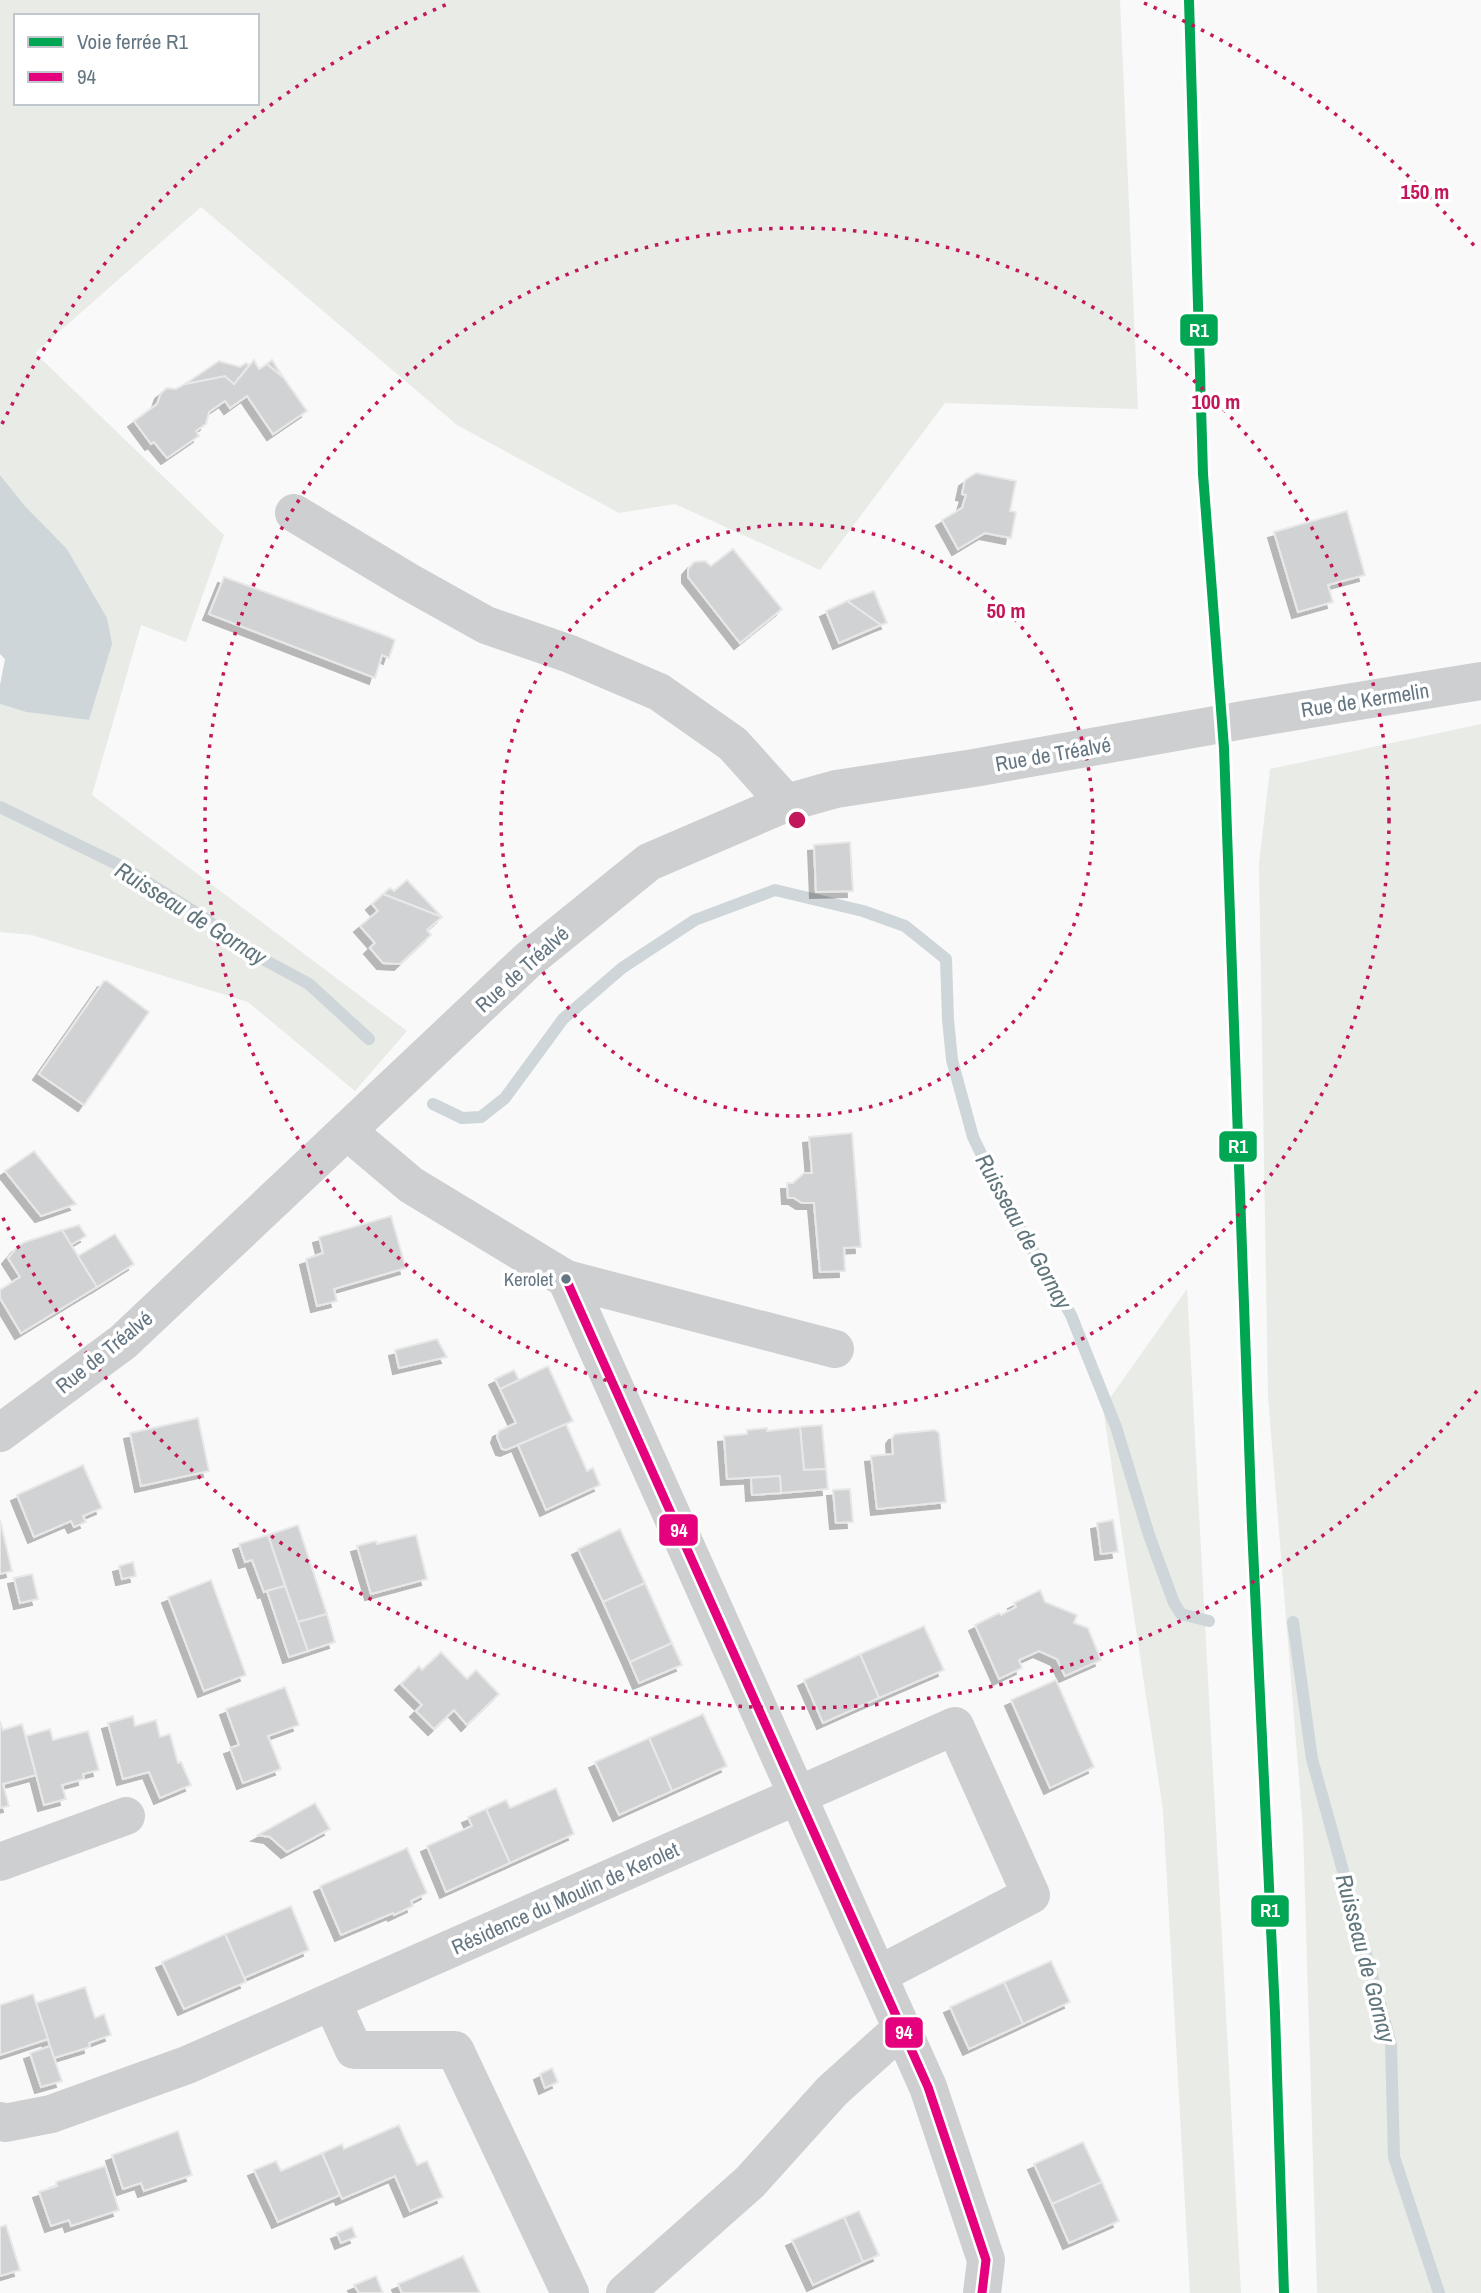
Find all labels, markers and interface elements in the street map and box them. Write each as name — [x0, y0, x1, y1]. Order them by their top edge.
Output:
legend — [14, 14, 259, 105]
text: Voie ferrée R1 — [77, 27, 188, 56]
text: 94 — [77, 62, 97, 91]
text: 150 m — [1401, 177, 1449, 206]
line badge: R1 — [1179, 313, 1219, 347]
text: R1 — [1189, 317, 1209, 343]
text: 100 m — [1192, 387, 1240, 416]
text: 50 m — [986, 596, 1026, 625]
street label: Rue de Kermelin — [1299, 676, 1431, 724]
street label: Rue de Tréalvé — [993, 730, 1113, 778]
centre of rings — [785, 808, 809, 832]
water label: Ruisseau de Gornay — [109, 854, 274, 973]
street label: Rue de Tréalvé — [469, 919, 575, 1019]
line badge: R1 — [1218, 1130, 1258, 1163]
text: R1 — [1228, 1133, 1248, 1159]
water label: Ruisseau de Gornay — [969, 1148, 1080, 1316]
place label: Kerolet — [504, 1266, 554, 1292]
marker: Kerolet — [559, 1272, 573, 1286]
street label: Rue de Tréalvé — [49, 1304, 159, 1400]
line badge: 94 — [658, 1513, 699, 1547]
text: 94 — [670, 1517, 688, 1543]
street label: Résidence du Moulin de Kerolet — [447, 1835, 683, 1961]
water label: Ruisseau de Gornay — [1329, 1870, 1404, 2047]
line badge: R1 — [1250, 1894, 1290, 1928]
text: R1 — [1260, 1897, 1280, 1923]
line badge: 94 — [884, 2016, 924, 2049]
text: 94 — [895, 2019, 913, 2045]

